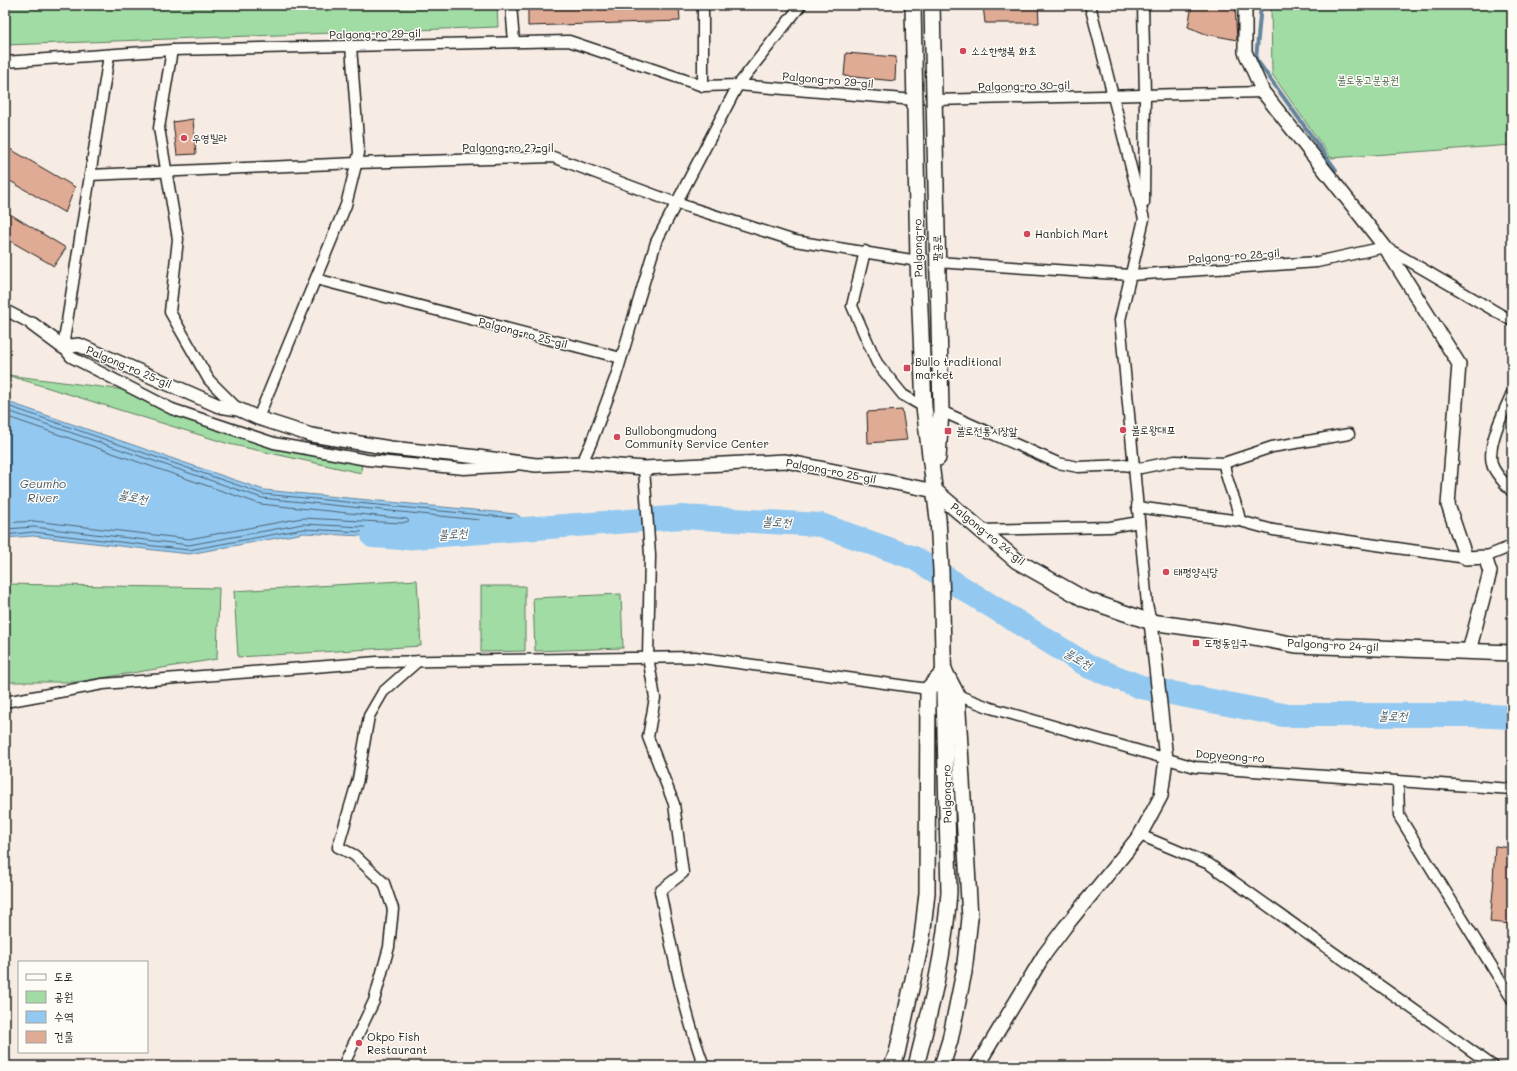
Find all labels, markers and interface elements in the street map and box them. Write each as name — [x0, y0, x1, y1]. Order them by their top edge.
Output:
street label: Palgong-ro 29-gil — [329, 25, 421, 42]
place label: 소소한행복 화초 — [971, 43, 1037, 58]
marker: 소소한행복 화초 — [958, 46, 968, 56]
street label: Palgong-ro 29-gil — [782, 68, 874, 91]
park label: 불로동고분공원 — [1337, 72, 1399, 87]
street label: Palgong-ro 30-gil — [978, 77, 1070, 94]
place label: 우영빌라 — [192, 130, 228, 145]
marker: 우영빌라 — [179, 133, 189, 143]
street label: Palgong-ro 27-gil — [462, 140, 554, 155]
street label: Palgong-ro — [909, 218, 926, 277]
place label: Hanbich Mart — [1035, 226, 1108, 241]
marker: Hanbich Mart — [1022, 229, 1032, 239]
street label: 팔공로 — [929, 234, 944, 261]
street label: Palgong-ro 28-gil — [1188, 245, 1280, 266]
street label: Palgong-ro 25-gil — [477, 313, 569, 352]
street label: Palgong-ro 25-gil — [84, 342, 174, 391]
place label: Bullo traditional market — [915, 354, 1001, 382]
marker: Bullo traditional market — [902, 363, 912, 373]
place label: 불로왕대포 — [1131, 422, 1175, 437]
place label: Bullobongmudong Community Service Center — [625, 423, 769, 451]
place label: 불로전통시장앞 — [956, 423, 1018, 438]
marker: 불로왕대포 — [1118, 425, 1128, 435]
marker: 불로전통시장앞 — [943, 426, 953, 436]
marker: Bullobongmudong Community Service Center — [612, 432, 622, 442]
street label: Palgong-ro 25-gil — [785, 454, 877, 487]
water label: Geumho River — [20, 475, 66, 505]
water label: 불로천 — [117, 485, 150, 507]
street label: Palgong-ro 24-gil — [948, 499, 1029, 568]
water label: 불로천 — [762, 512, 793, 530]
water label: 불로천 — [438, 524, 469, 542]
place label: 태평양식당 — [1174, 564, 1218, 579]
marker: 태평양식당 — [1161, 567, 1171, 577]
place label: 도평동입구 — [1204, 635, 1248, 650]
street label: Palgong-ro 24-gil — [1287, 635, 1379, 654]
marker: 도평동입구 — [1191, 638, 1201, 648]
water label: 불로천 — [1062, 644, 1096, 673]
water label: 불로천 — [1378, 707, 1409, 723]
street label: Dopyeong-ro — [1195, 746, 1265, 765]
street label: Palgong-ro — [938, 764, 955, 823]
legend — [18, 961, 148, 1053]
text: 도로 — [54, 968, 73, 984]
text: 공원 — [54, 988, 73, 1004]
text: 수역 — [54, 1008, 74, 1024]
text: 건물 — [54, 1028, 74, 1044]
place label: Okpo Fish Restaurant — [367, 1029, 427, 1057]
marker: Okpo Fish Restaurant — [354, 1038, 364, 1048]

